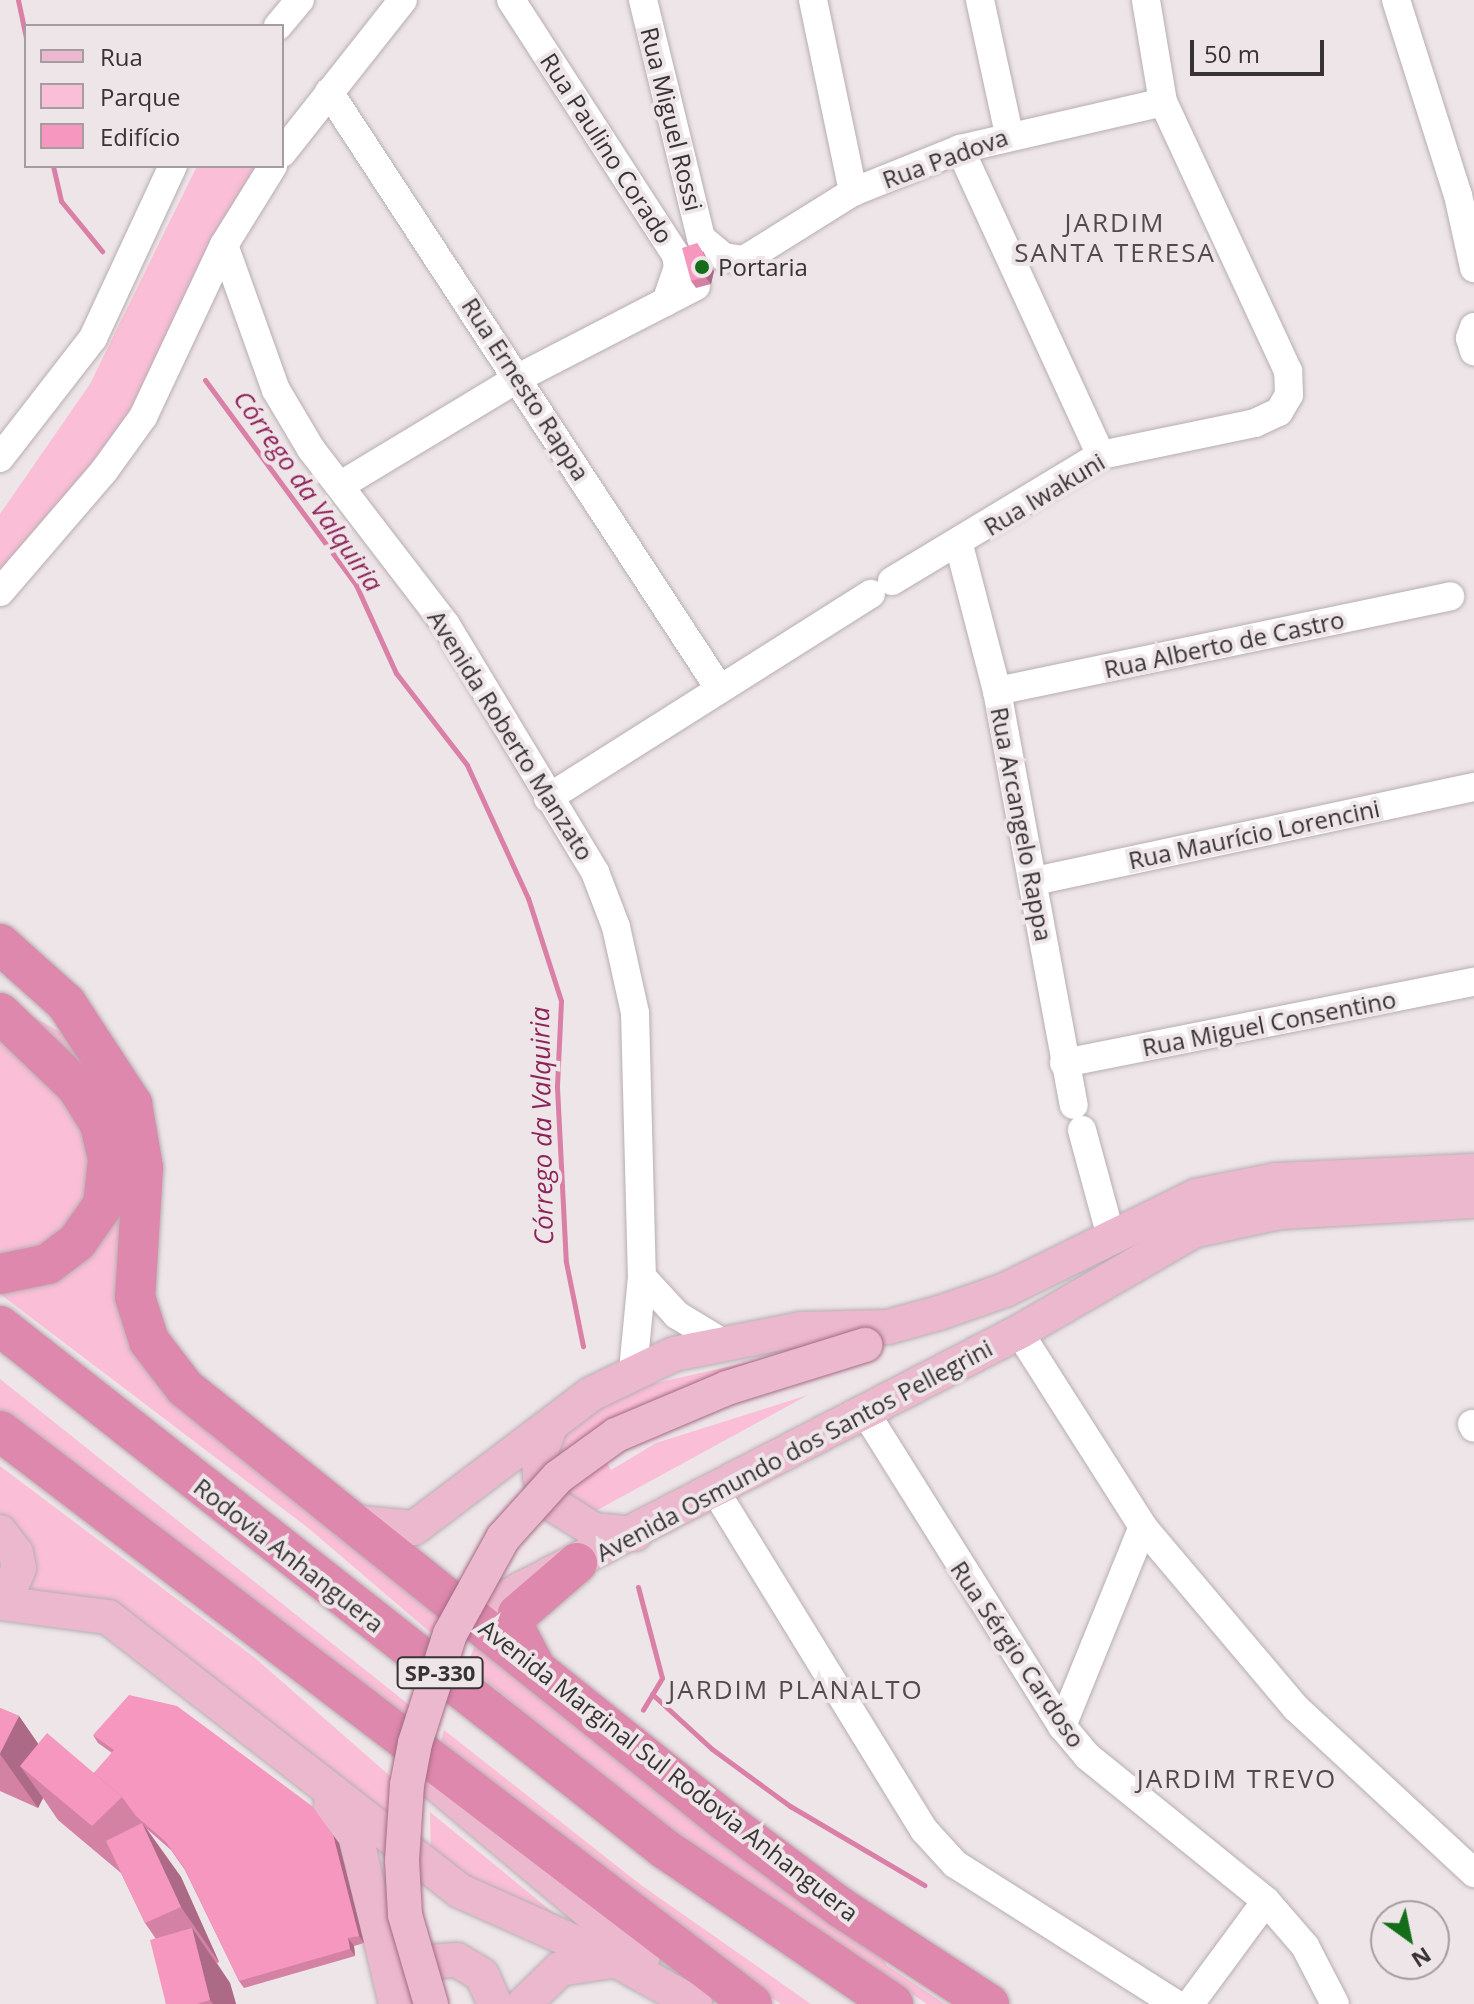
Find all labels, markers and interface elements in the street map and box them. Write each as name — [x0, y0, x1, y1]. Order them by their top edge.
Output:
legend — [24, 24, 284, 168]
street label: Rua Miguel Rossi — [635, 24, 709, 214]
scale bar — [1194, 24, 1328, 74]
text: 50 m — [1204, 37, 1260, 70]
text: Rua — [100, 40, 143, 73]
street label: Rua Paulino Corado — [535, 48, 679, 248]
text: Parque — [100, 80, 180, 113]
text: Edifício — [100, 120, 180, 153]
street label: Rua Padova — [878, 122, 1012, 194]
district label: JARDIM SANTA TERESA — [1014, 207, 1216, 268]
place label: Portaria — [718, 253, 808, 281]
marker: Portaria — [693, 258, 711, 276]
street label: Rua Ernesto Rappa — [456, 292, 596, 486]
water label: Córrego da Valquiria — [227, 384, 389, 598]
street label: Rua Iwakuni — [978, 447, 1110, 541]
street label: Rua Alberto de Castro — [1101, 604, 1347, 684]
street label: Avenida Roberto Manzato — [422, 605, 600, 865]
street label: Rua Arcangelo Rappa — [985, 705, 1059, 943]
street label: Rua Maurício Lorencini — [1126, 793, 1382, 875]
street label: Rua Miguel Consentino — [1140, 984, 1398, 1062]
water label: Córrego da Valquiria — [524, 1007, 560, 1245]
street label: Avenida Osmundo dos Santos Pellegrini — [591, 1333, 997, 1567]
street label: Rodovia Anhanguera — [188, 1472, 390, 1638]
street label: Rua Sérgio Cardoso — [945, 1555, 1091, 1753]
street label: Avenida Marginal Sul Rodovia Anhanguera — [474, 1613, 864, 1927]
road number: SP-330 — [396, 1655, 484, 1691]
district label: JARDIM PLANALTO — [668, 1674, 924, 1706]
district label: JARDIM TREVO — [1137, 1763, 1337, 1795]
north arrow — [1370, 1900, 1450, 1980]
text: N — [1406, 1941, 1438, 1976]

